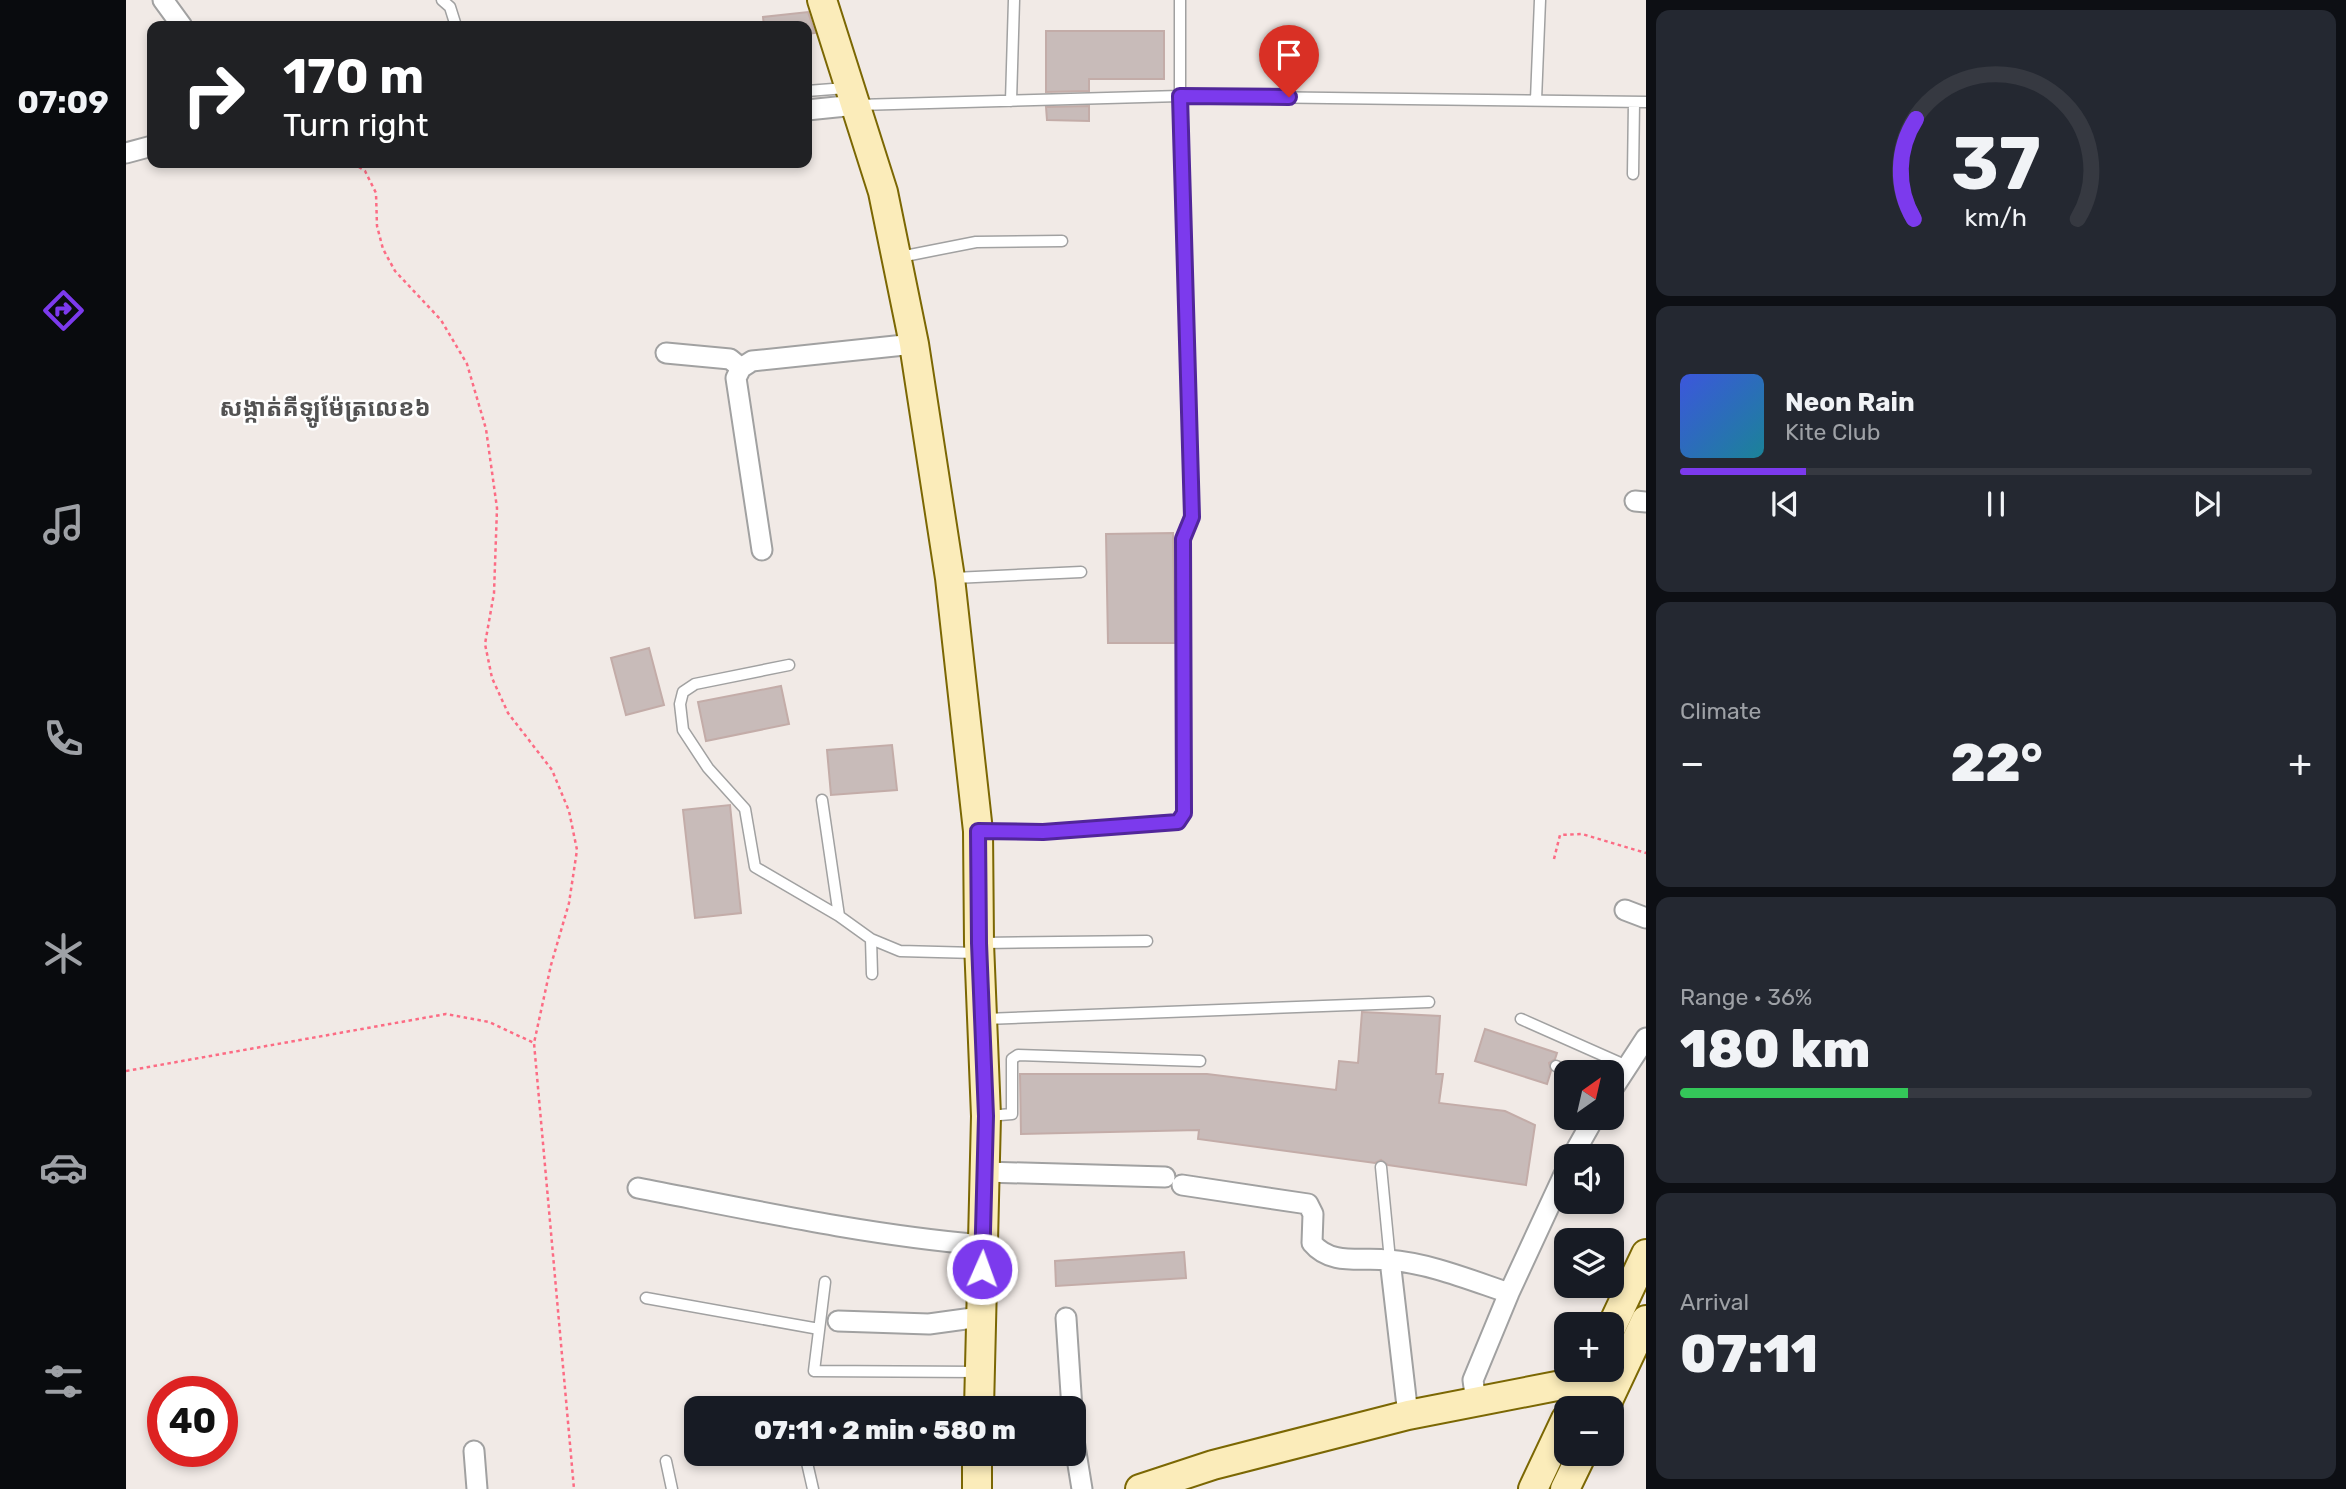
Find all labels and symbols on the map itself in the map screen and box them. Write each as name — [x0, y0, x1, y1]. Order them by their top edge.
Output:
pin — [1259, 25, 1319, 97]
district label: សង្កាត់គីឡូម៉ែត្រលេខ៦ — [219, 394, 431, 428]
north arrow — [1554, 1060, 1624, 1130]
position arrow — [945, 1232, 1019, 1306]
speed limit sign: 40 — [147, 1376, 238, 1467]

